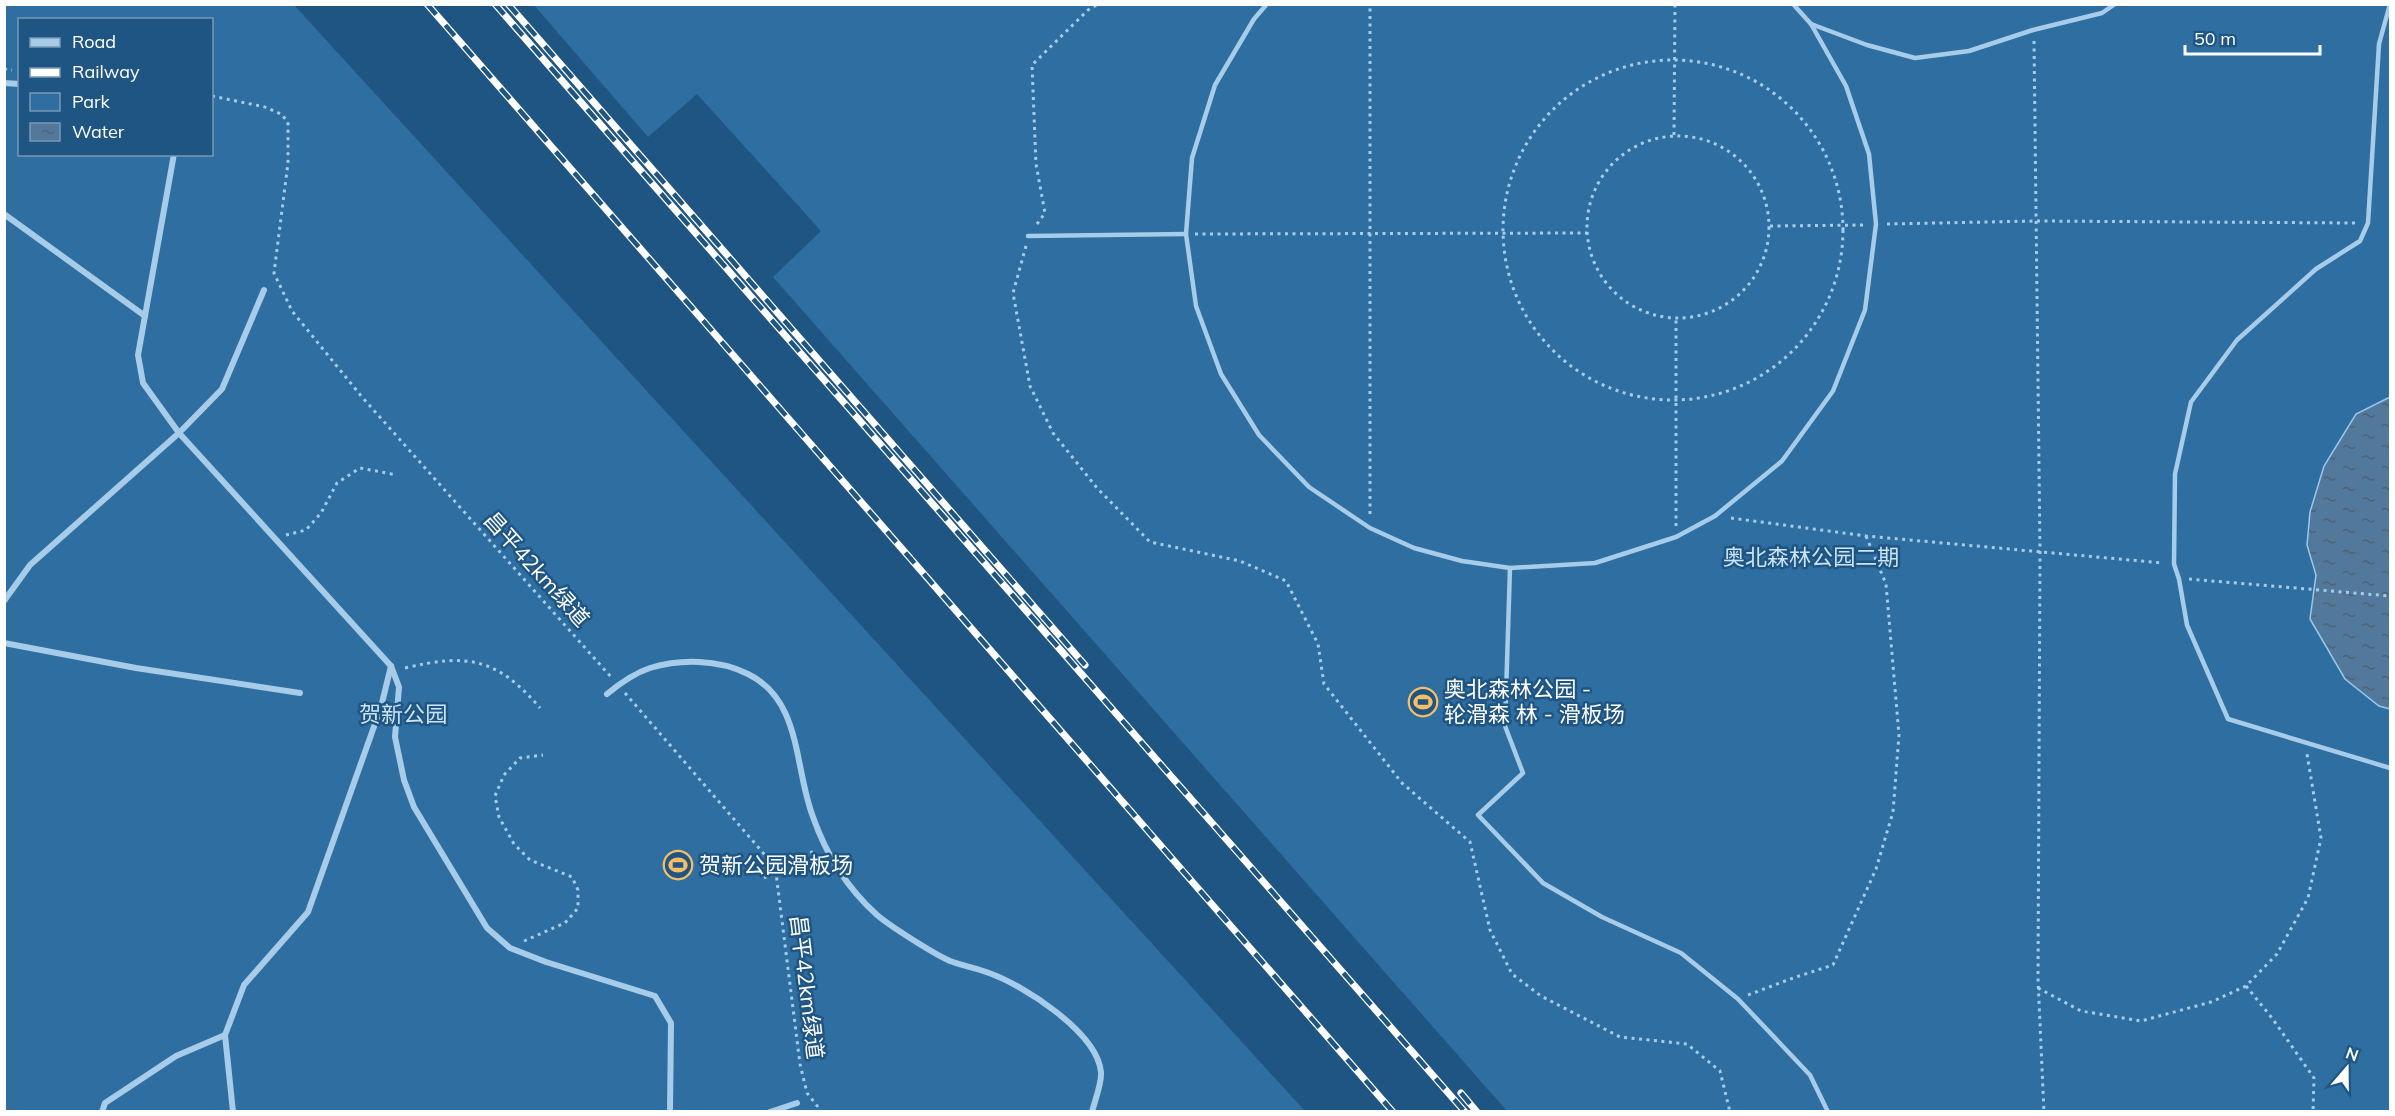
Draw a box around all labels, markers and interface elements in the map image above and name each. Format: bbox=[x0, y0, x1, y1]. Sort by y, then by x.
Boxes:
legend bbox=[18, 18, 213, 156]
scale bar bbox=[2185, 18, 2320, 56]
text: 50 m bbox=[2194, 27, 2236, 50]
text: Road bbox=[72, 30, 116, 53]
text: Railway bbox=[72, 60, 140, 83]
text: Park bbox=[72, 90, 111, 113]
text: Water bbox=[72, 120, 125, 143]
street label: 昌平42km绿道 bbox=[478, 506, 596, 632]
park label: 奥北森林公园二期 bbox=[1723, 543, 1899, 571]
place label: 奥北森林公园 - 轮滑森 林 - 滑板场 bbox=[1444, 675, 1625, 728]
sports icon: 奥北森林公园 - 轮滑森 林 - 滑板场 bbox=[1407, 686, 1439, 718]
park label: 贺新公园 bbox=[359, 700, 447, 728]
sports icon: 贺新公园滑板场 bbox=[662, 849, 694, 881]
place label: 贺新公园滑板场 bbox=[699, 851, 853, 879]
street label: 昌平42km绿道 bbox=[784, 913, 830, 1061]
north arrow bbox=[2317, 1038, 2377, 1098]
text: N bbox=[2343, 1042, 2361, 1065]

